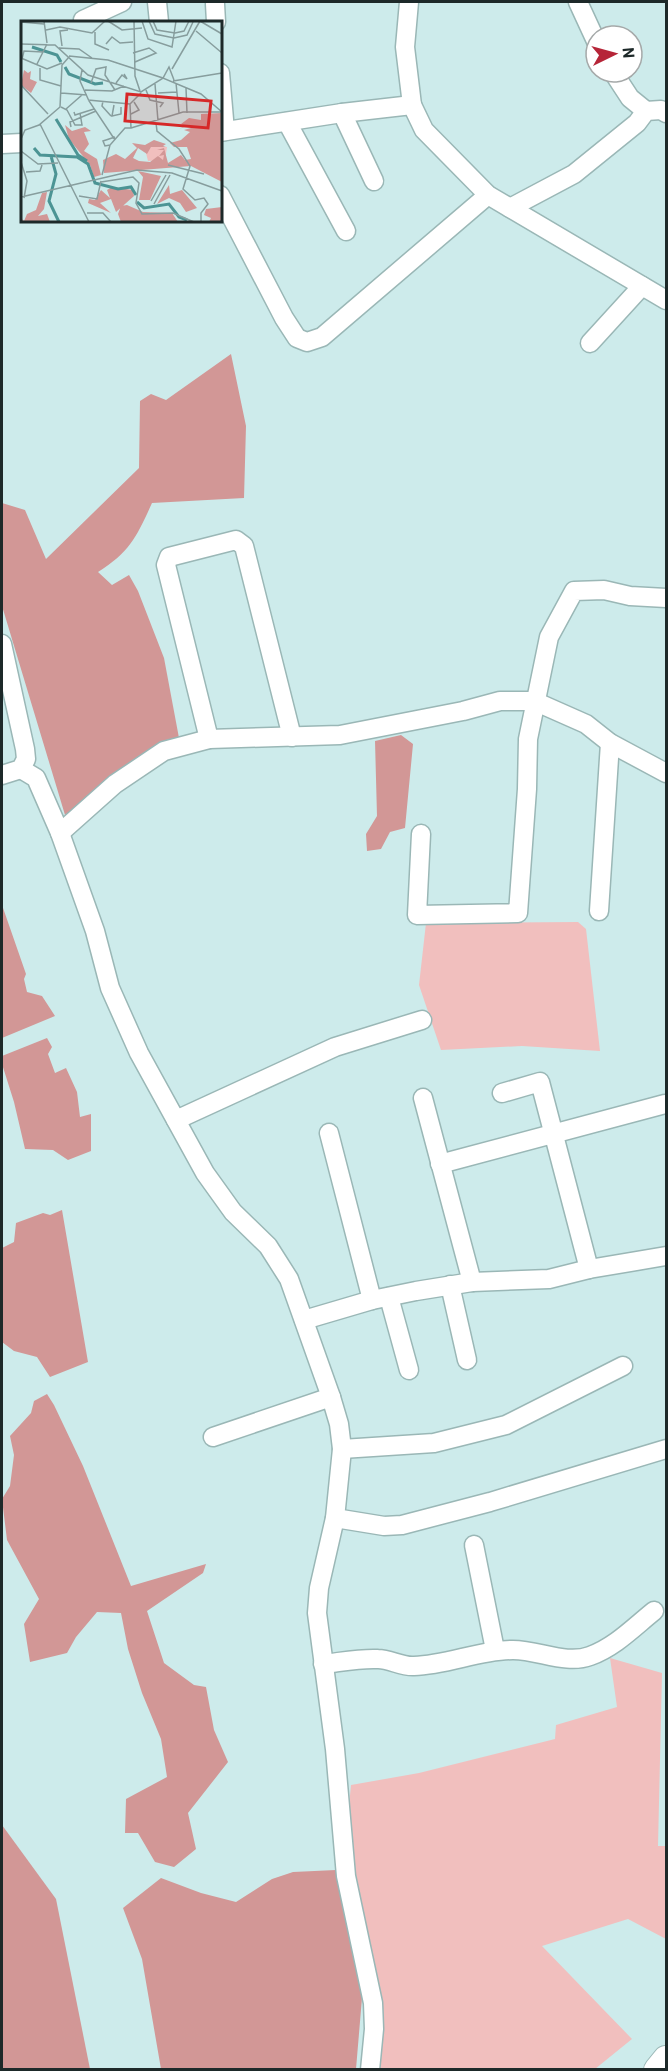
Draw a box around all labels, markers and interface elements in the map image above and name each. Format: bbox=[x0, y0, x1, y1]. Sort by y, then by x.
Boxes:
inset map bbox=[21, 21, 222, 222]
north arrow bbox=[584, 24, 644, 84]
text: N bbox=[620, 47, 639, 59]

